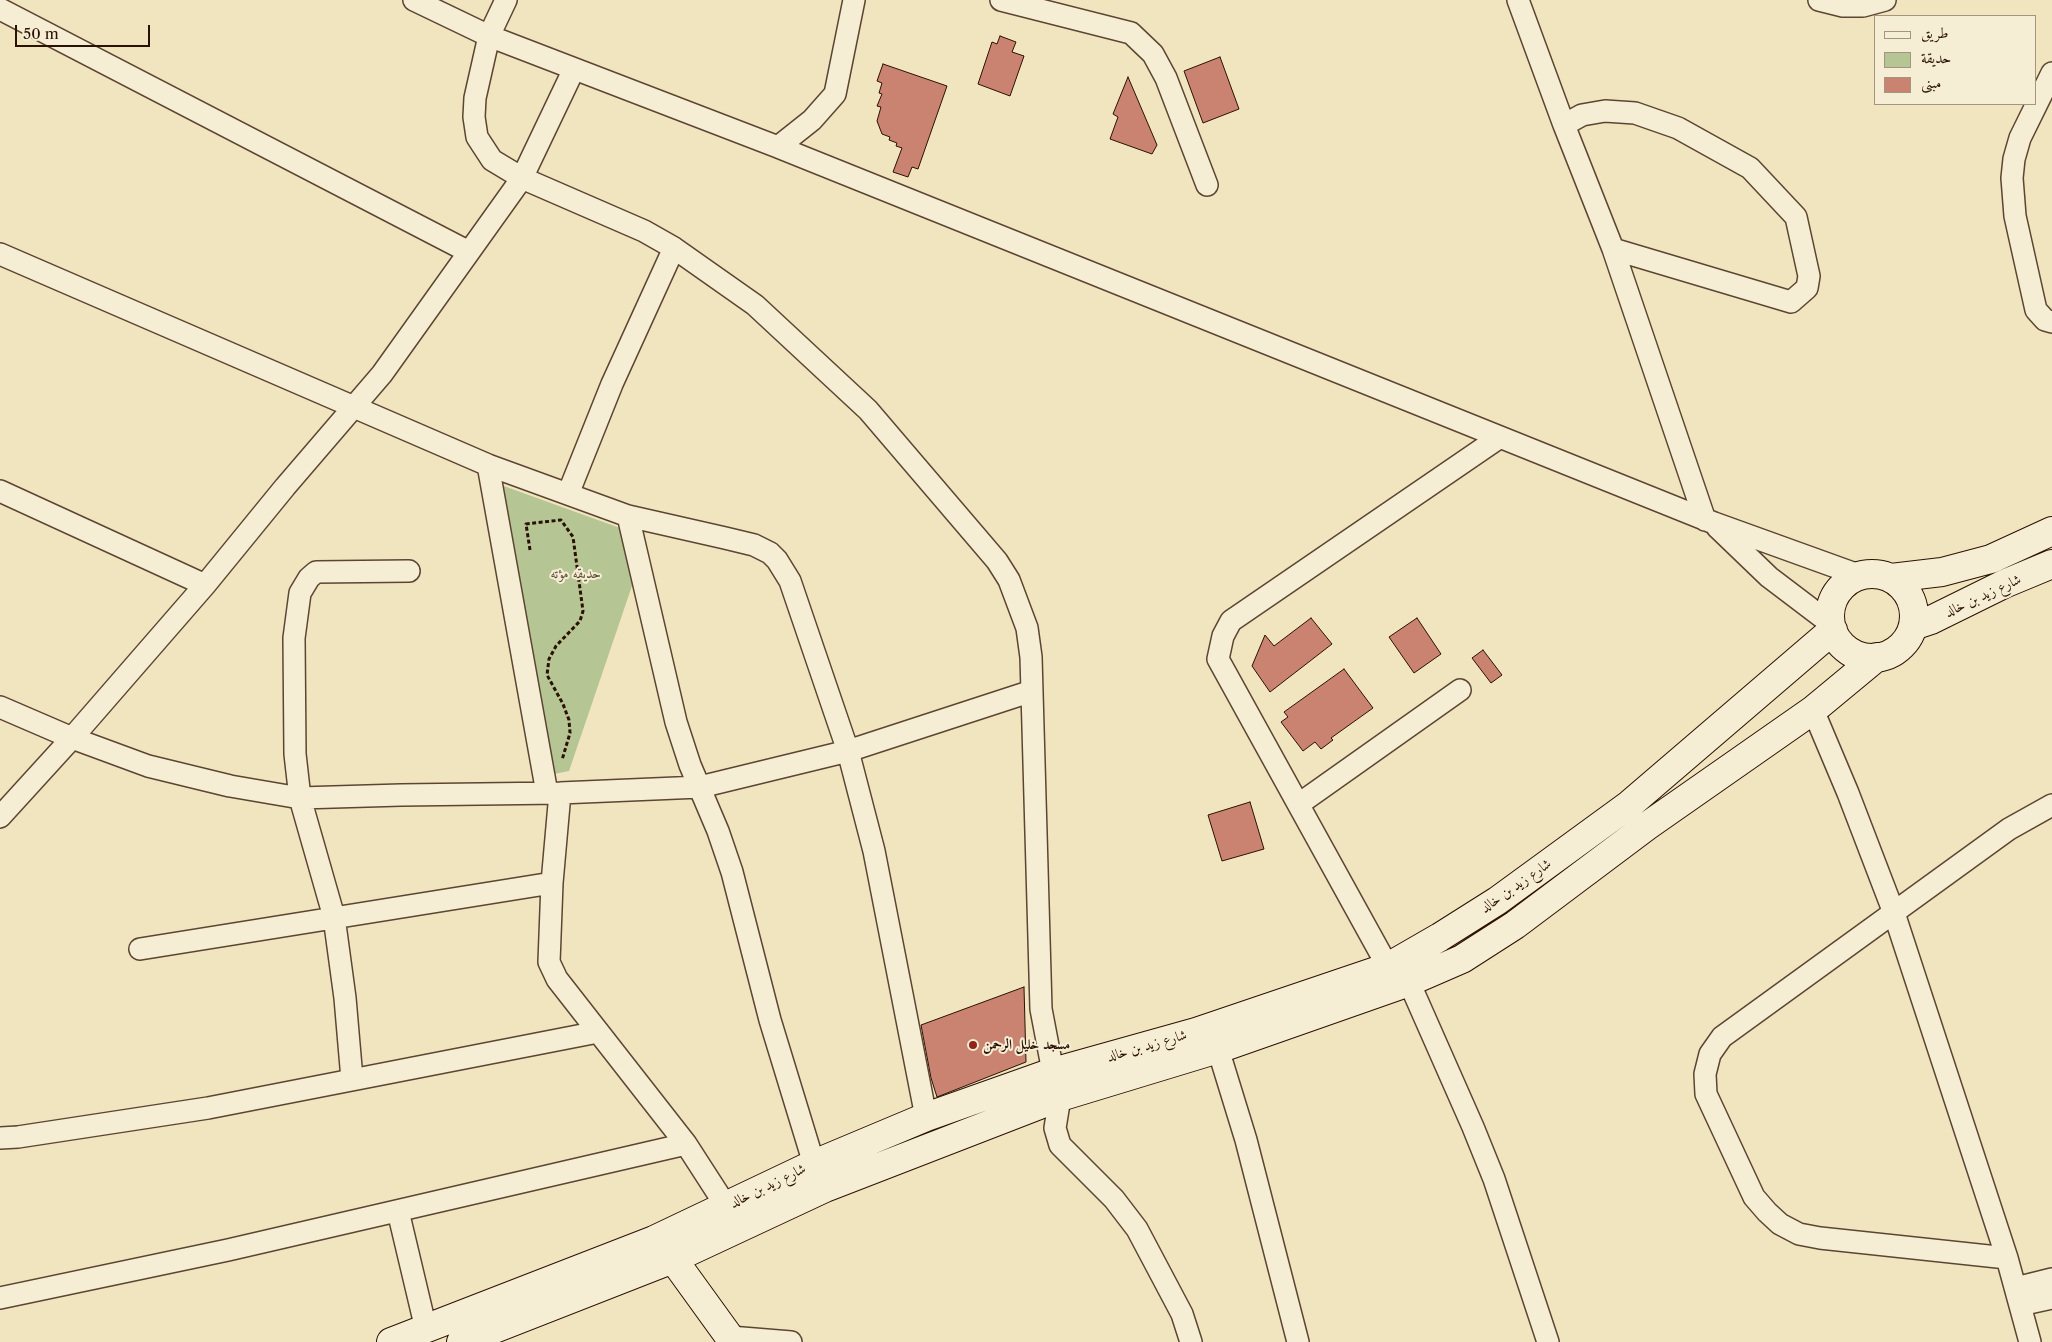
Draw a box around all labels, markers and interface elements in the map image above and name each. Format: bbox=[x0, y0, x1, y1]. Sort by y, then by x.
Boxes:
scale bar bbox=[18, 15, 152, 47]
legend bbox=[1874, 15, 2037, 105]
text: طريق bbox=[1921, 23, 1948, 42]
text: 50 m bbox=[23, 24, 59, 43]
text: حديقة bbox=[1921, 48, 1951, 67]
text: مبنى bbox=[1921, 73, 1941, 92]
park label: حديقه مؤته bbox=[551, 566, 601, 582]
street label: شارع زيد بن خالد bbox=[1942, 571, 2024, 621]
street label: شارع زيد بن خالد bbox=[1477, 856, 1555, 916]
street label: شارع زيد بن خالد bbox=[1105, 1027, 1189, 1065]
place label: مسجد خليل الرحمن bbox=[983, 1037, 1070, 1053]
marker: مسجد خليل الرحمن bbox=[967, 1039, 979, 1051]
street label: شارع زيد بن خالد bbox=[727, 1160, 809, 1212]

